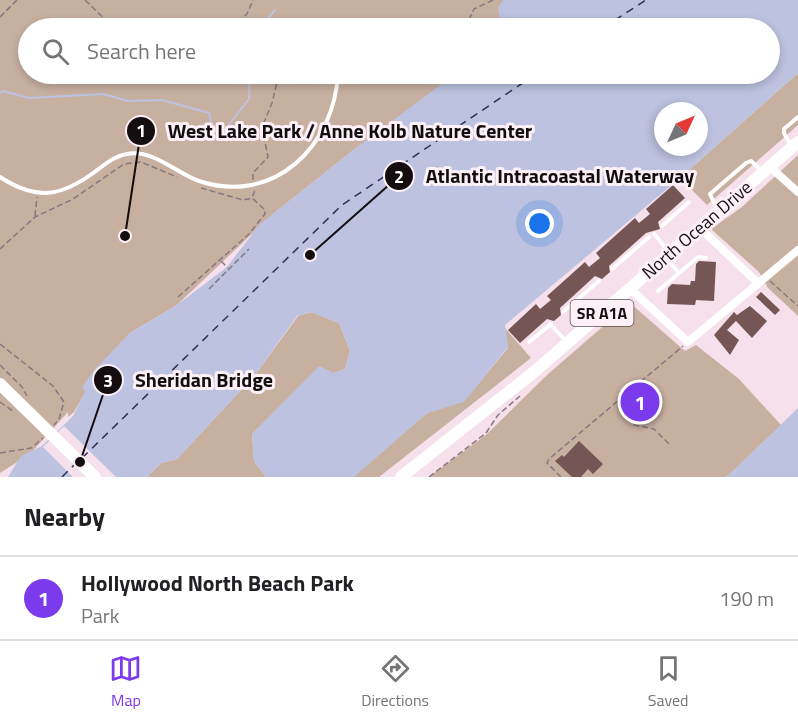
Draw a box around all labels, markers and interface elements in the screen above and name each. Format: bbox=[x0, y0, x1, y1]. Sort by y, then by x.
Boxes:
search box bbox=[18, 18, 780, 84]
text: Search here bbox=[87, 34, 196, 68]
icon: search bbox=[39, 35, 72, 68]
north arrow bbox=[654, 102, 708, 156]
callout: West Lake Park / Anne Kolb Nature Center bbox=[126, 112, 544, 150]
text: West Lake Park / Anne Kolb Nature Center bbox=[168, 115, 533, 146]
text: 1 bbox=[136, 117, 146, 144]
callout: Atlantic Intracoastal Waterway bbox=[384, 157, 706, 195]
text: Atlantic Intracoastal Waterway bbox=[426, 160, 694, 191]
text: 2 bbox=[394, 163, 404, 190]
street label: North Ocean Drive bbox=[636, 174, 758, 285]
your location bbox=[525, 209, 554, 238]
road number: SR A1A bbox=[570, 300, 634, 326]
callout: Sheridan Bridge bbox=[93, 361, 285, 399]
text: Sheridan Bridge bbox=[135, 364, 273, 395]
text: 3 bbox=[103, 367, 113, 394]
pin: 1 bbox=[620, 380, 660, 424]
text: Nearby bbox=[24, 497, 105, 536]
text: Hollywood North Beach Park bbox=[81, 566, 354, 600]
text: 1 bbox=[38, 583, 49, 614]
text: 190 m bbox=[719, 583, 774, 614]
text: Park bbox=[81, 600, 119, 631]
tab: Map bbox=[109, 652, 142, 712]
tab: Directions bbox=[361, 652, 429, 712]
tab: Saved bbox=[648, 652, 689, 712]

